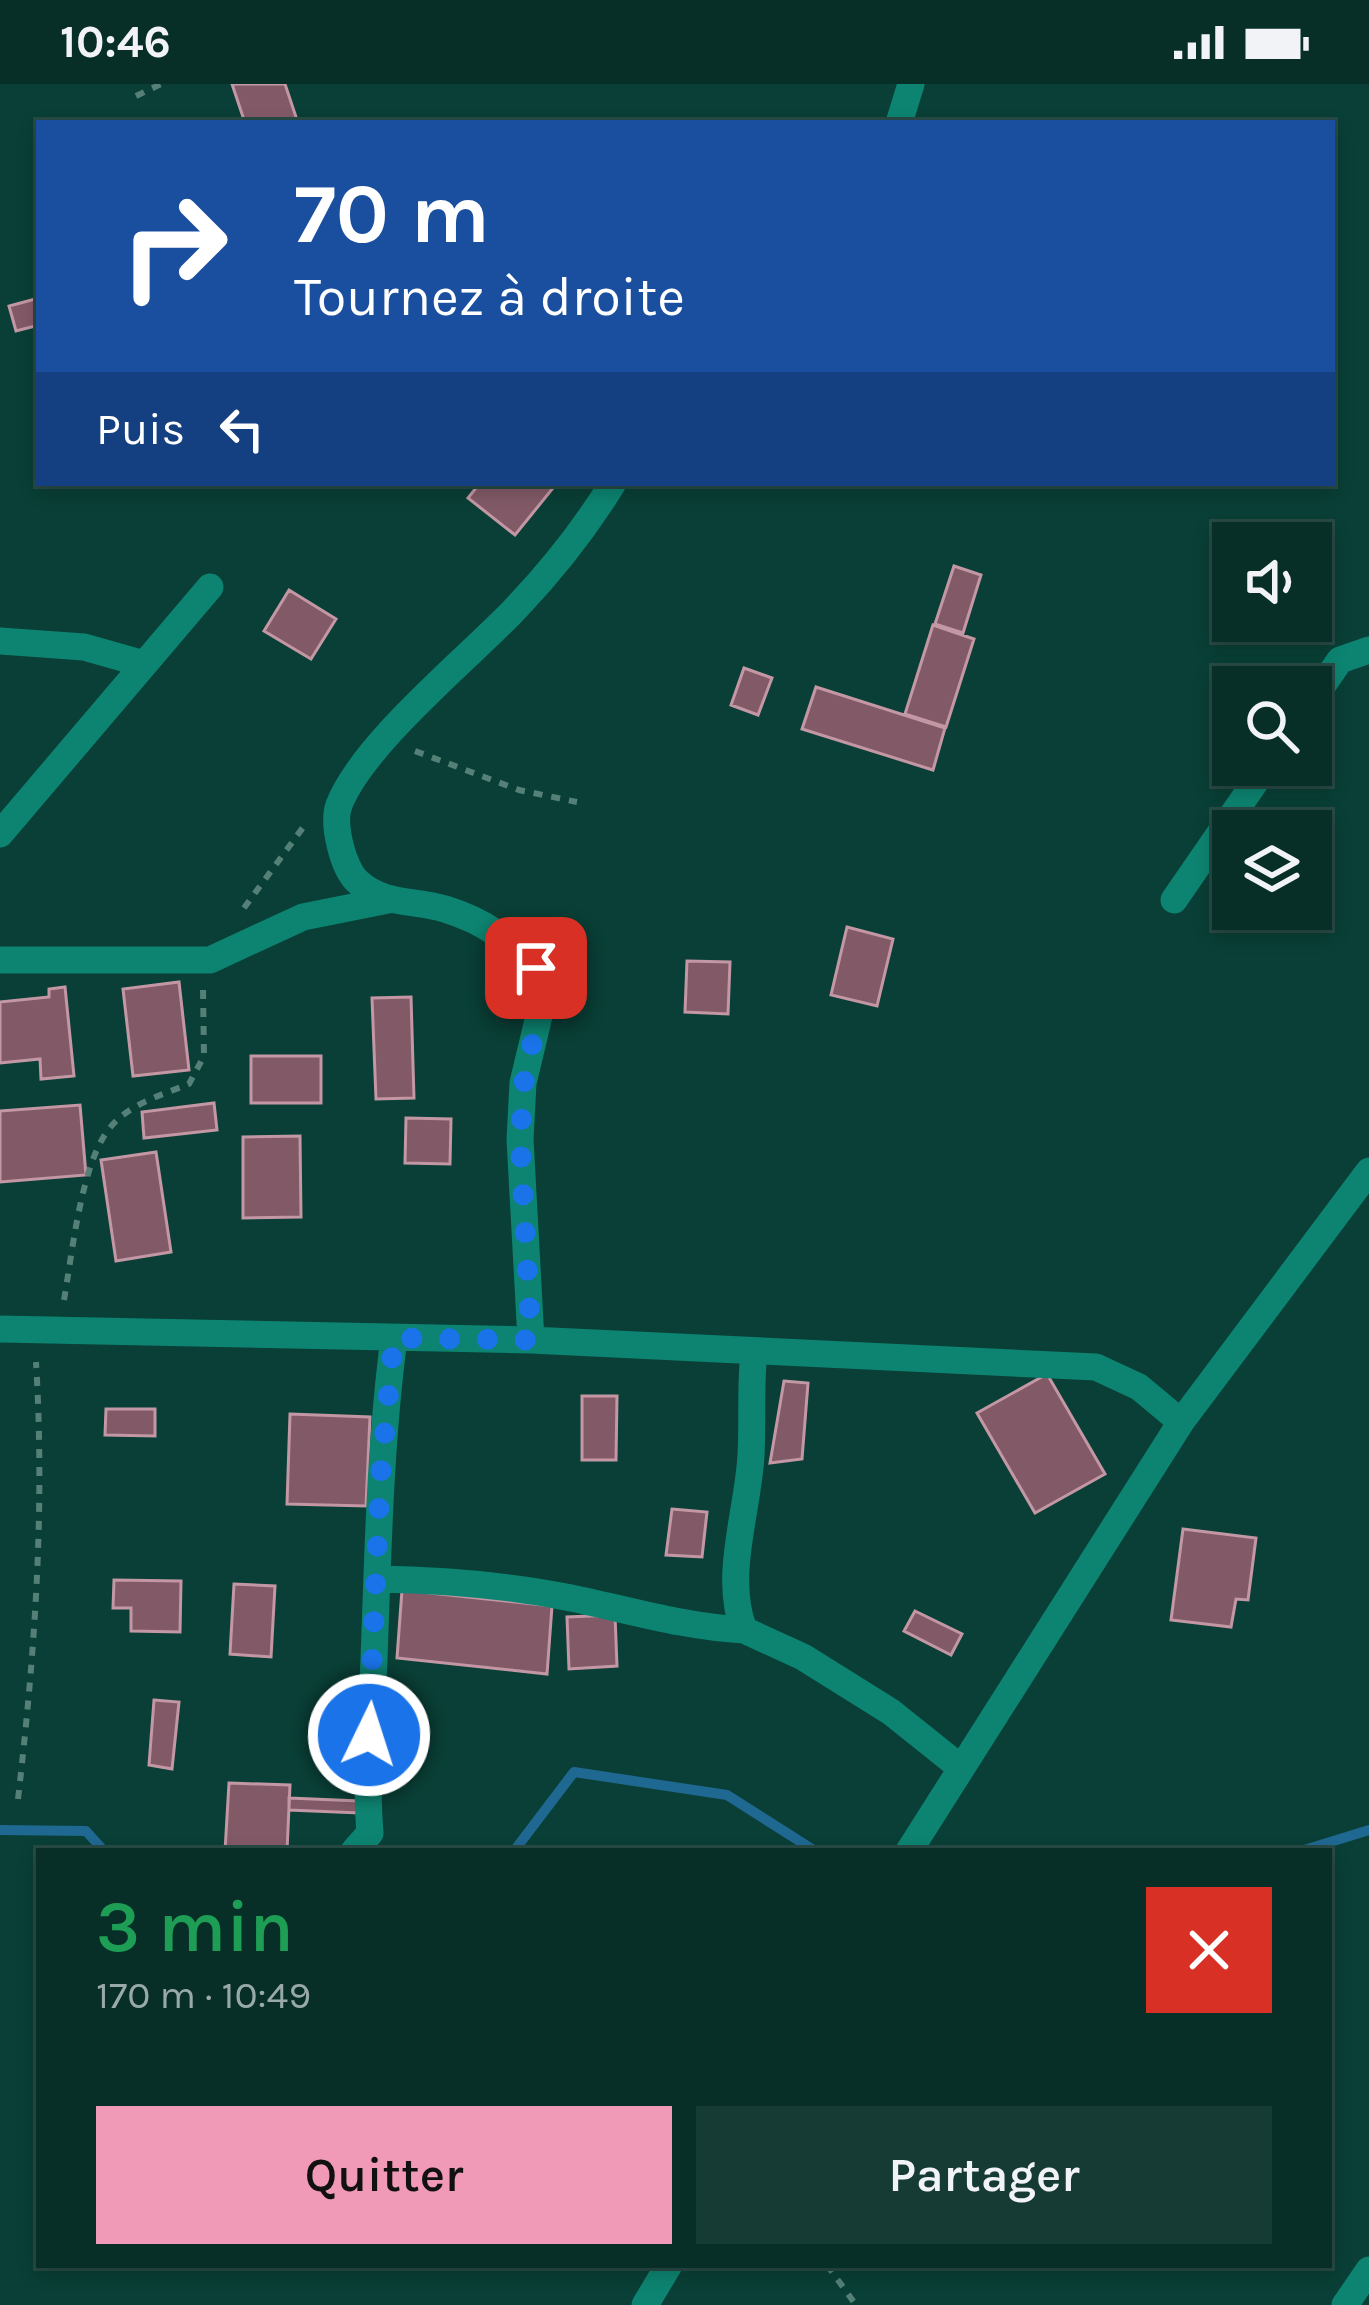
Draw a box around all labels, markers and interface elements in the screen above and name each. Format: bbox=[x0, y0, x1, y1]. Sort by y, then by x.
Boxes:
text: 10:46 bbox=[60, 16, 171, 68]
text: 70 m bbox=[294, 165, 490, 263]
icon: right bbox=[96, 168, 252, 324]
text: Tournez à droite bbox=[294, 265, 685, 329]
icon: left bbox=[209, 396, 275, 462]
text: Puis bbox=[96, 403, 185, 455]
map controls bbox=[1212, 522, 1332, 930]
button: sound bbox=[1212, 522, 1332, 642]
button: search bbox=[1212, 666, 1332, 786]
button: layers bbox=[1212, 810, 1332, 930]
pin bbox=[485, 917, 587, 1019]
icon: arrive bbox=[503, 935, 569, 1001]
position arrow bbox=[306, 1672, 432, 1798]
text: 3 min bbox=[96, 1885, 294, 1969]
button: close bbox=[1146, 1887, 1272, 2013]
text: 170 m · 10:49 bbox=[96, 1972, 311, 2018]
button: Quitter bbox=[96, 2106, 672, 2244]
button: Partager bbox=[696, 2106, 1272, 2244]

